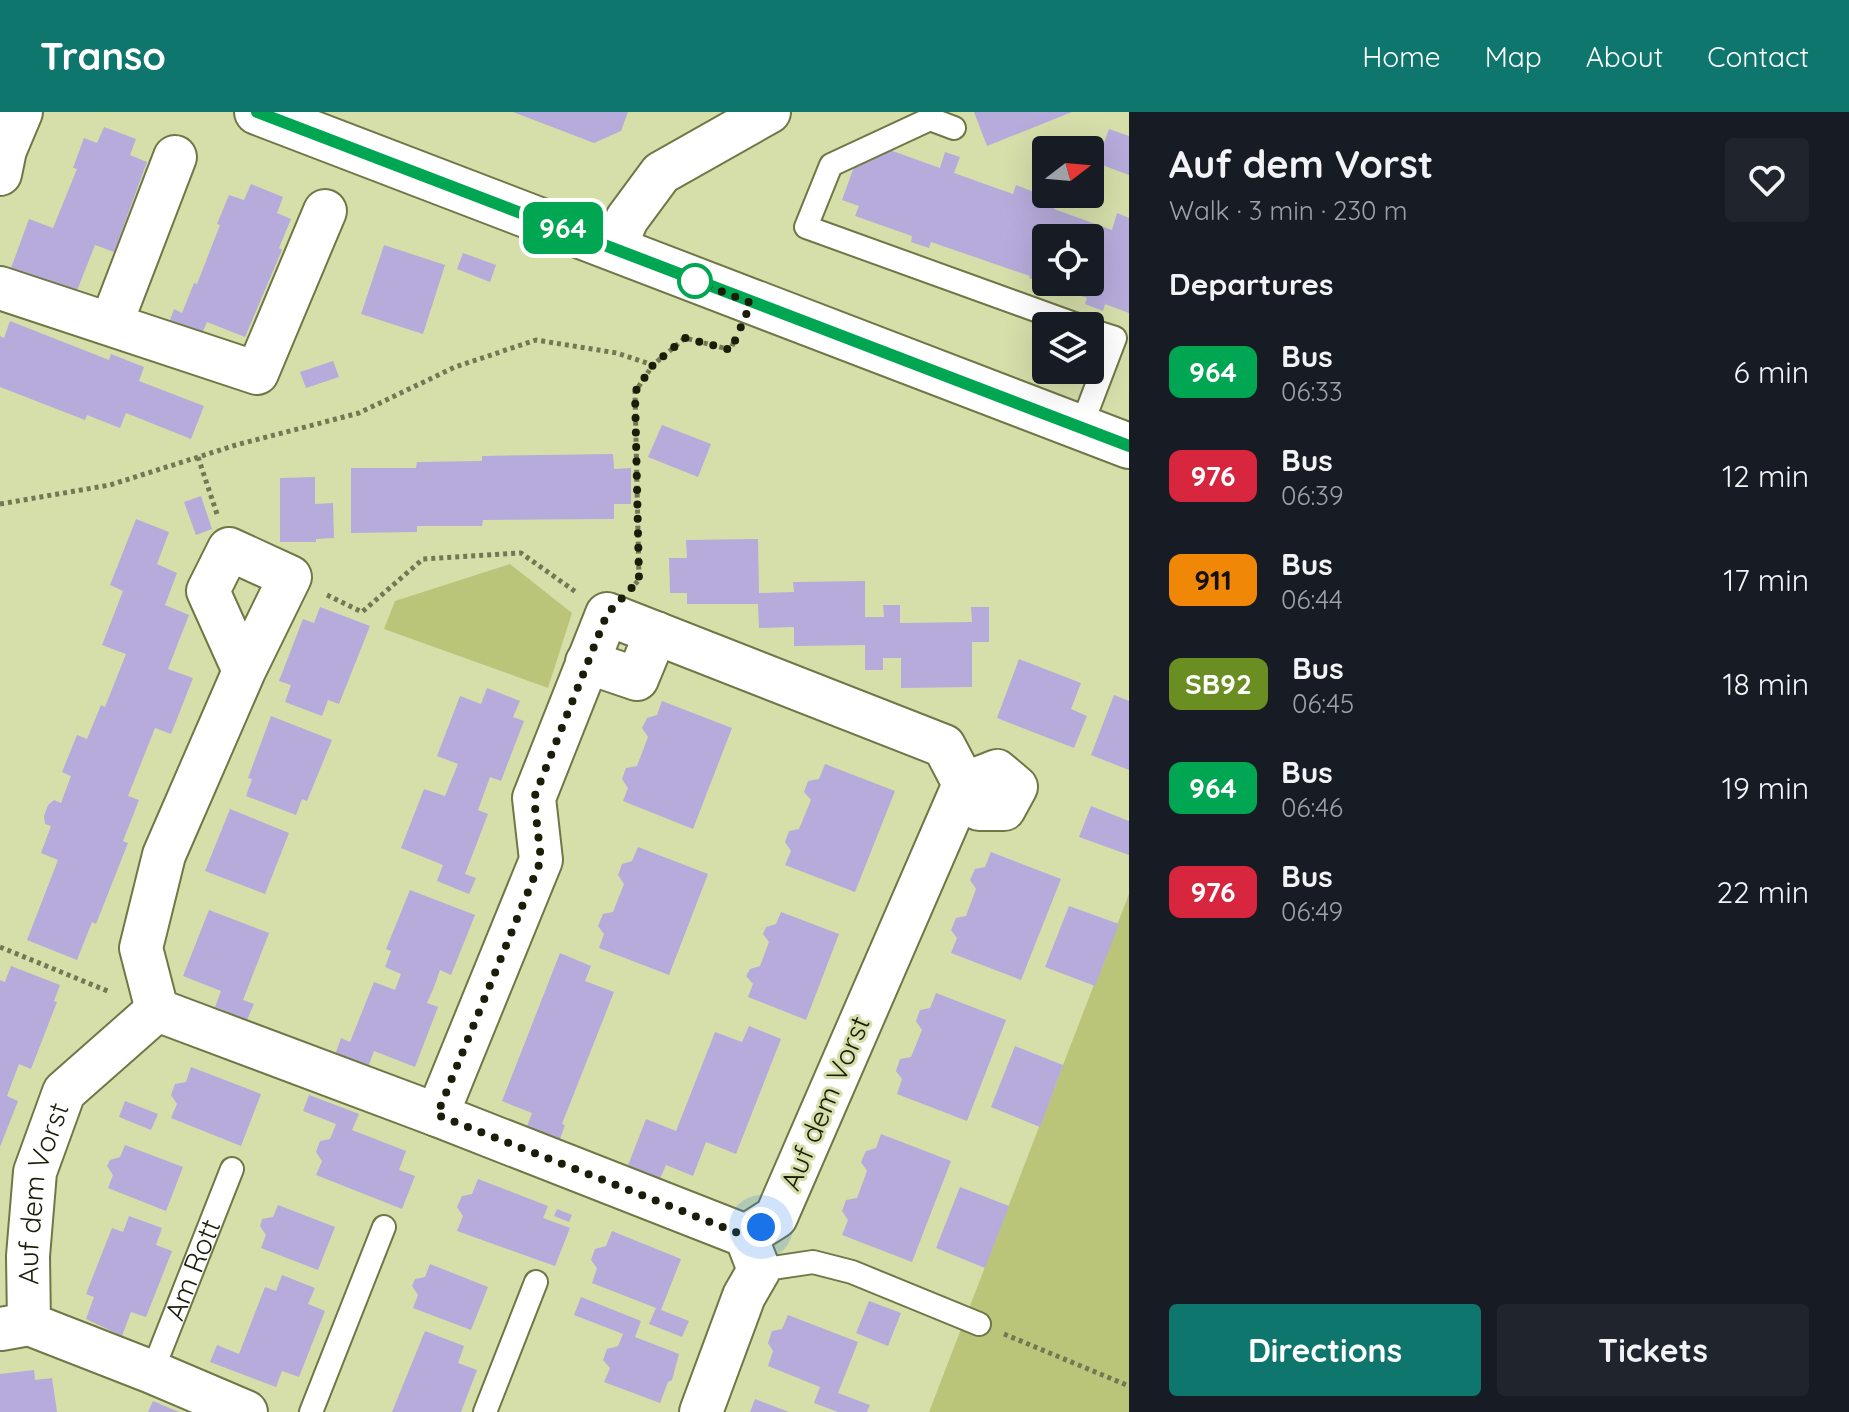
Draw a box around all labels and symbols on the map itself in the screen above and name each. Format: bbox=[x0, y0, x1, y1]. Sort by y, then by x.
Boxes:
north arrow bbox=[1032, 136, 1104, 208]
line badge: 964 bbox=[517, 202, 609, 254]
unlabelled marker bbox=[678, 264, 712, 298]
street label: Auf dem Vorst bbox=[772, 1010, 877, 1195]
street label: Auf dem Vorst bbox=[10, 1098, 76, 1285]
your location bbox=[741, 1207, 781, 1247]
street label: Am Rott bbox=[156, 1214, 228, 1325]

